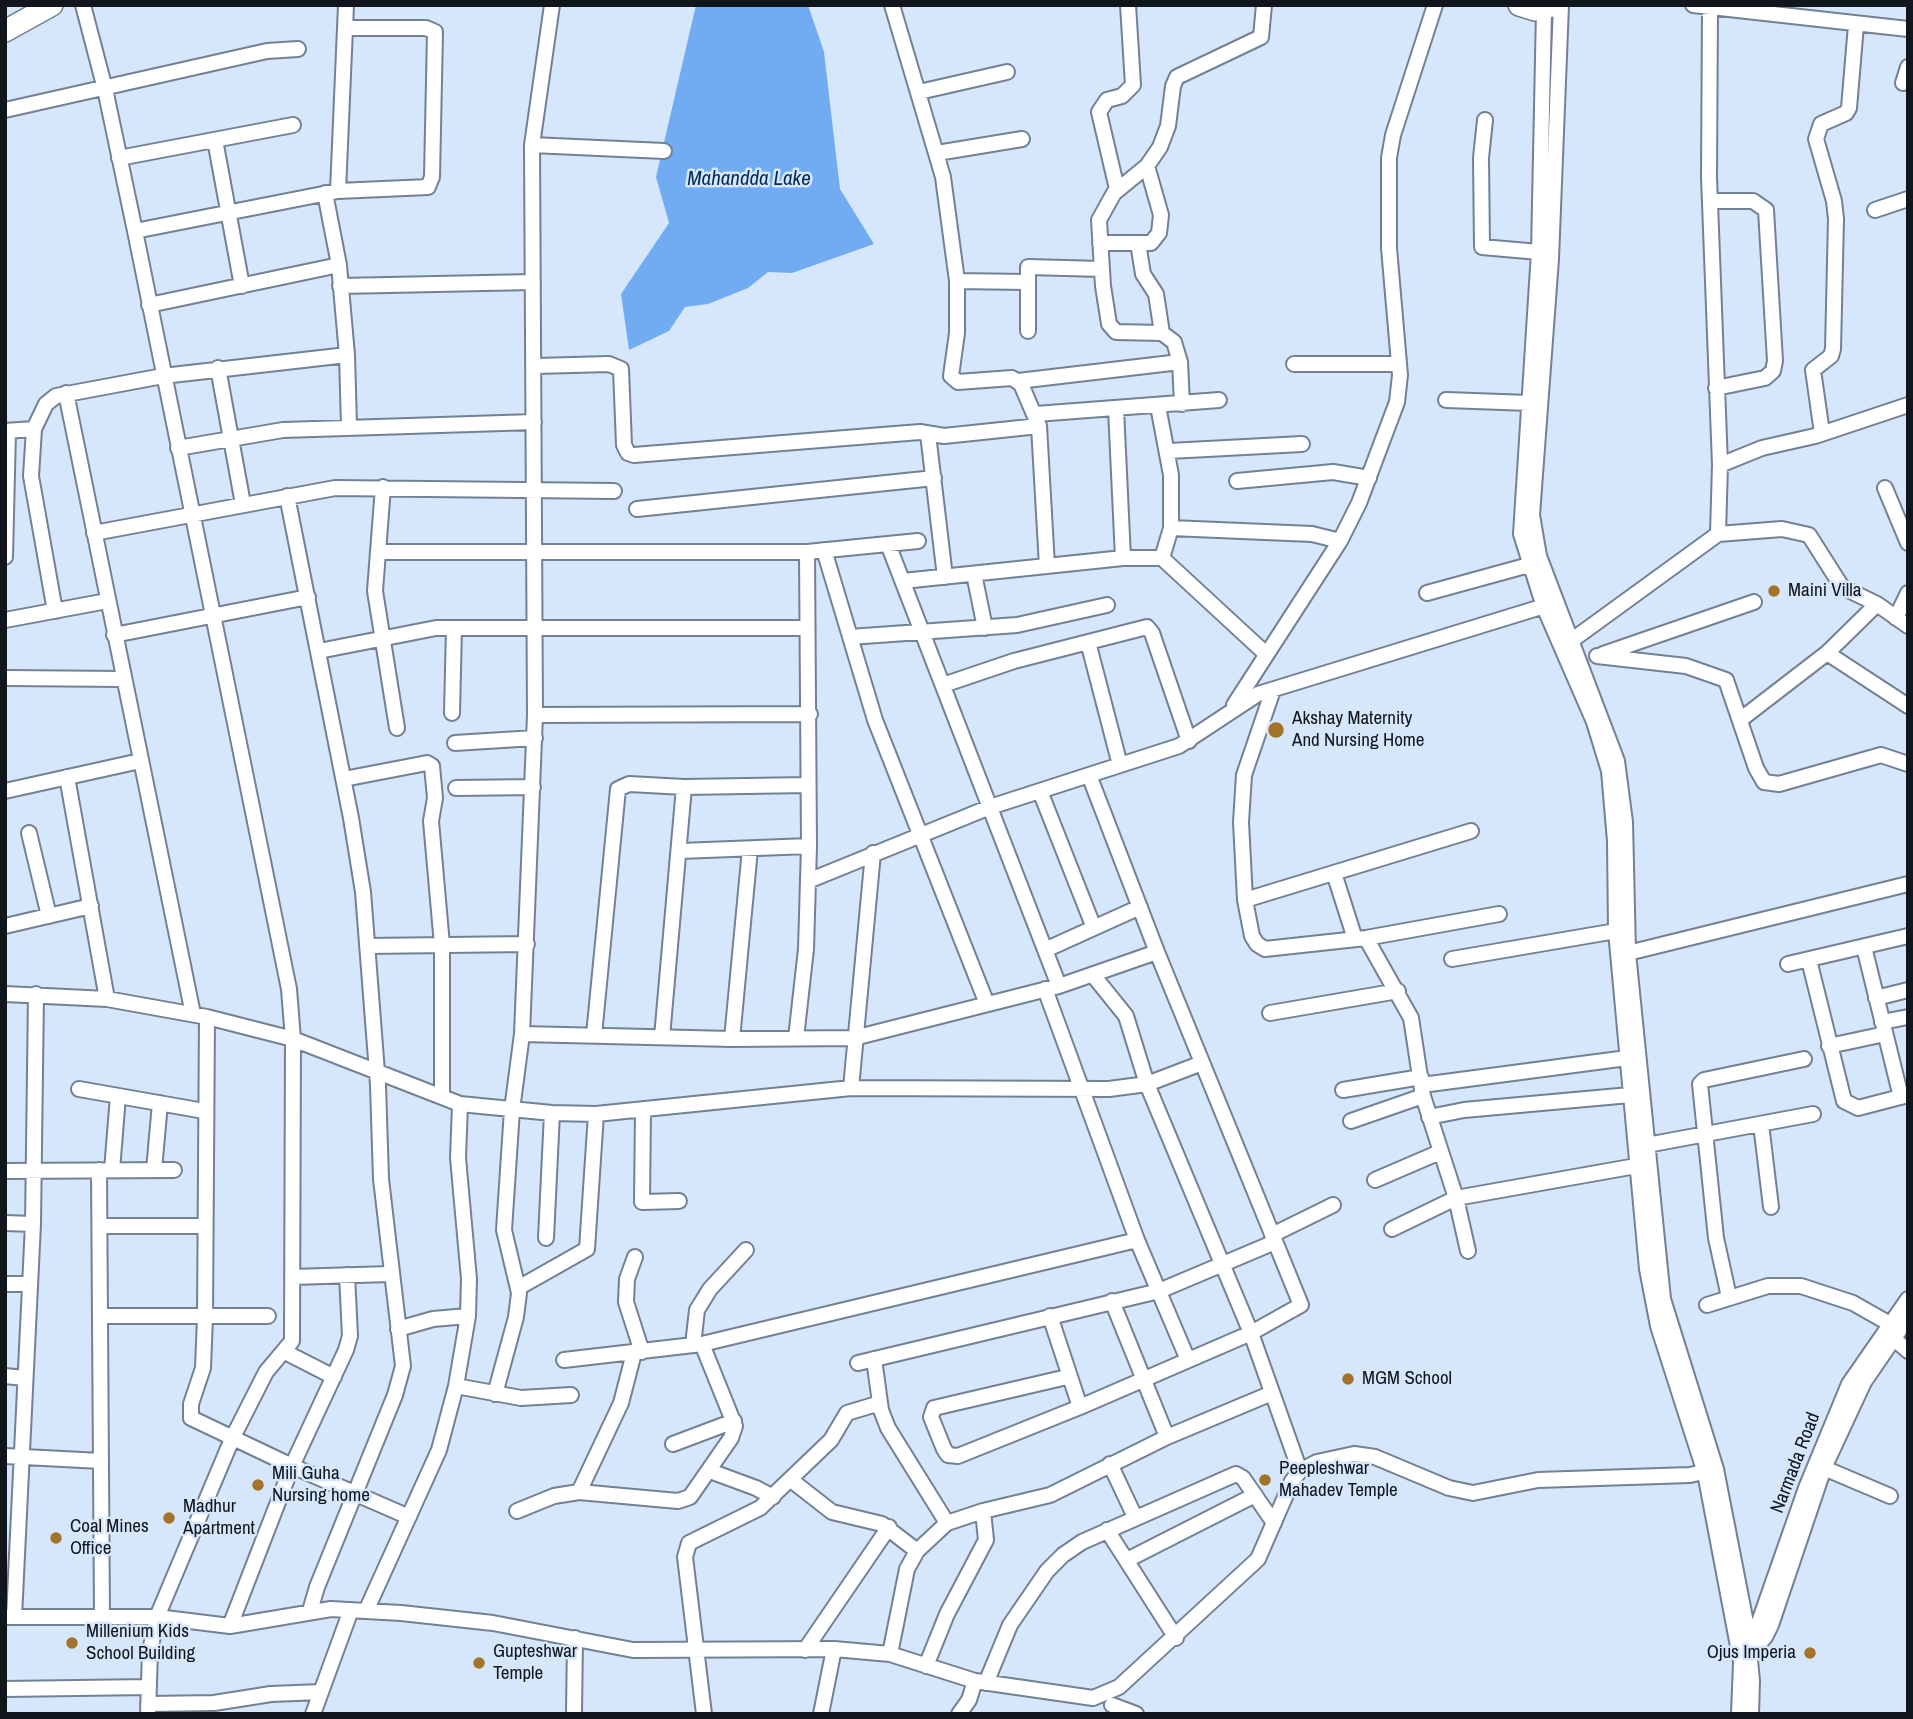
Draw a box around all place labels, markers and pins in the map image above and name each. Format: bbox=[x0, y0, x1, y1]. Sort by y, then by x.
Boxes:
place label: Maini Villa bbox=[1788, 580, 1861, 602]
marker: Maini Villa bbox=[1766, 583, 1782, 599]
place label: Akshay Maternity And Nursing Home bbox=[1292, 708, 1424, 752]
marker: Akshay Maternity And Nursing Home bbox=[1266, 720, 1286, 740]
place label: MGM School bbox=[1362, 1368, 1452, 1390]
marker: MGM School bbox=[1340, 1371, 1356, 1387]
place label: Peepleshwar Mahadev Temple bbox=[1279, 1458, 1398, 1502]
place label: Mili Guha Nursing home bbox=[272, 1463, 370, 1507]
marker: Peepleshwar Mahadev Temple bbox=[1257, 1472, 1273, 1488]
marker: Mili Guha Nursing home bbox=[250, 1477, 266, 1493]
place label: Madhur Apartment bbox=[183, 1496, 255, 1540]
marker: Madhur Apartment bbox=[161, 1510, 177, 1526]
place label: Coal Mines Office bbox=[70, 1516, 149, 1560]
marker: Coal Mines Office bbox=[48, 1530, 64, 1546]
place label: Millenium Kids School Building bbox=[86, 1621, 195, 1665]
marker: Millenium Kids School Building bbox=[64, 1635, 80, 1651]
place label: Gupteshwar Temple bbox=[493, 1641, 577, 1685]
place label: Ojus Imperia bbox=[1707, 1642, 1796, 1664]
marker: Ojus Imperia bbox=[1802, 1645, 1818, 1661]
marker: Gupteshwar Temple bbox=[471, 1655, 487, 1671]

